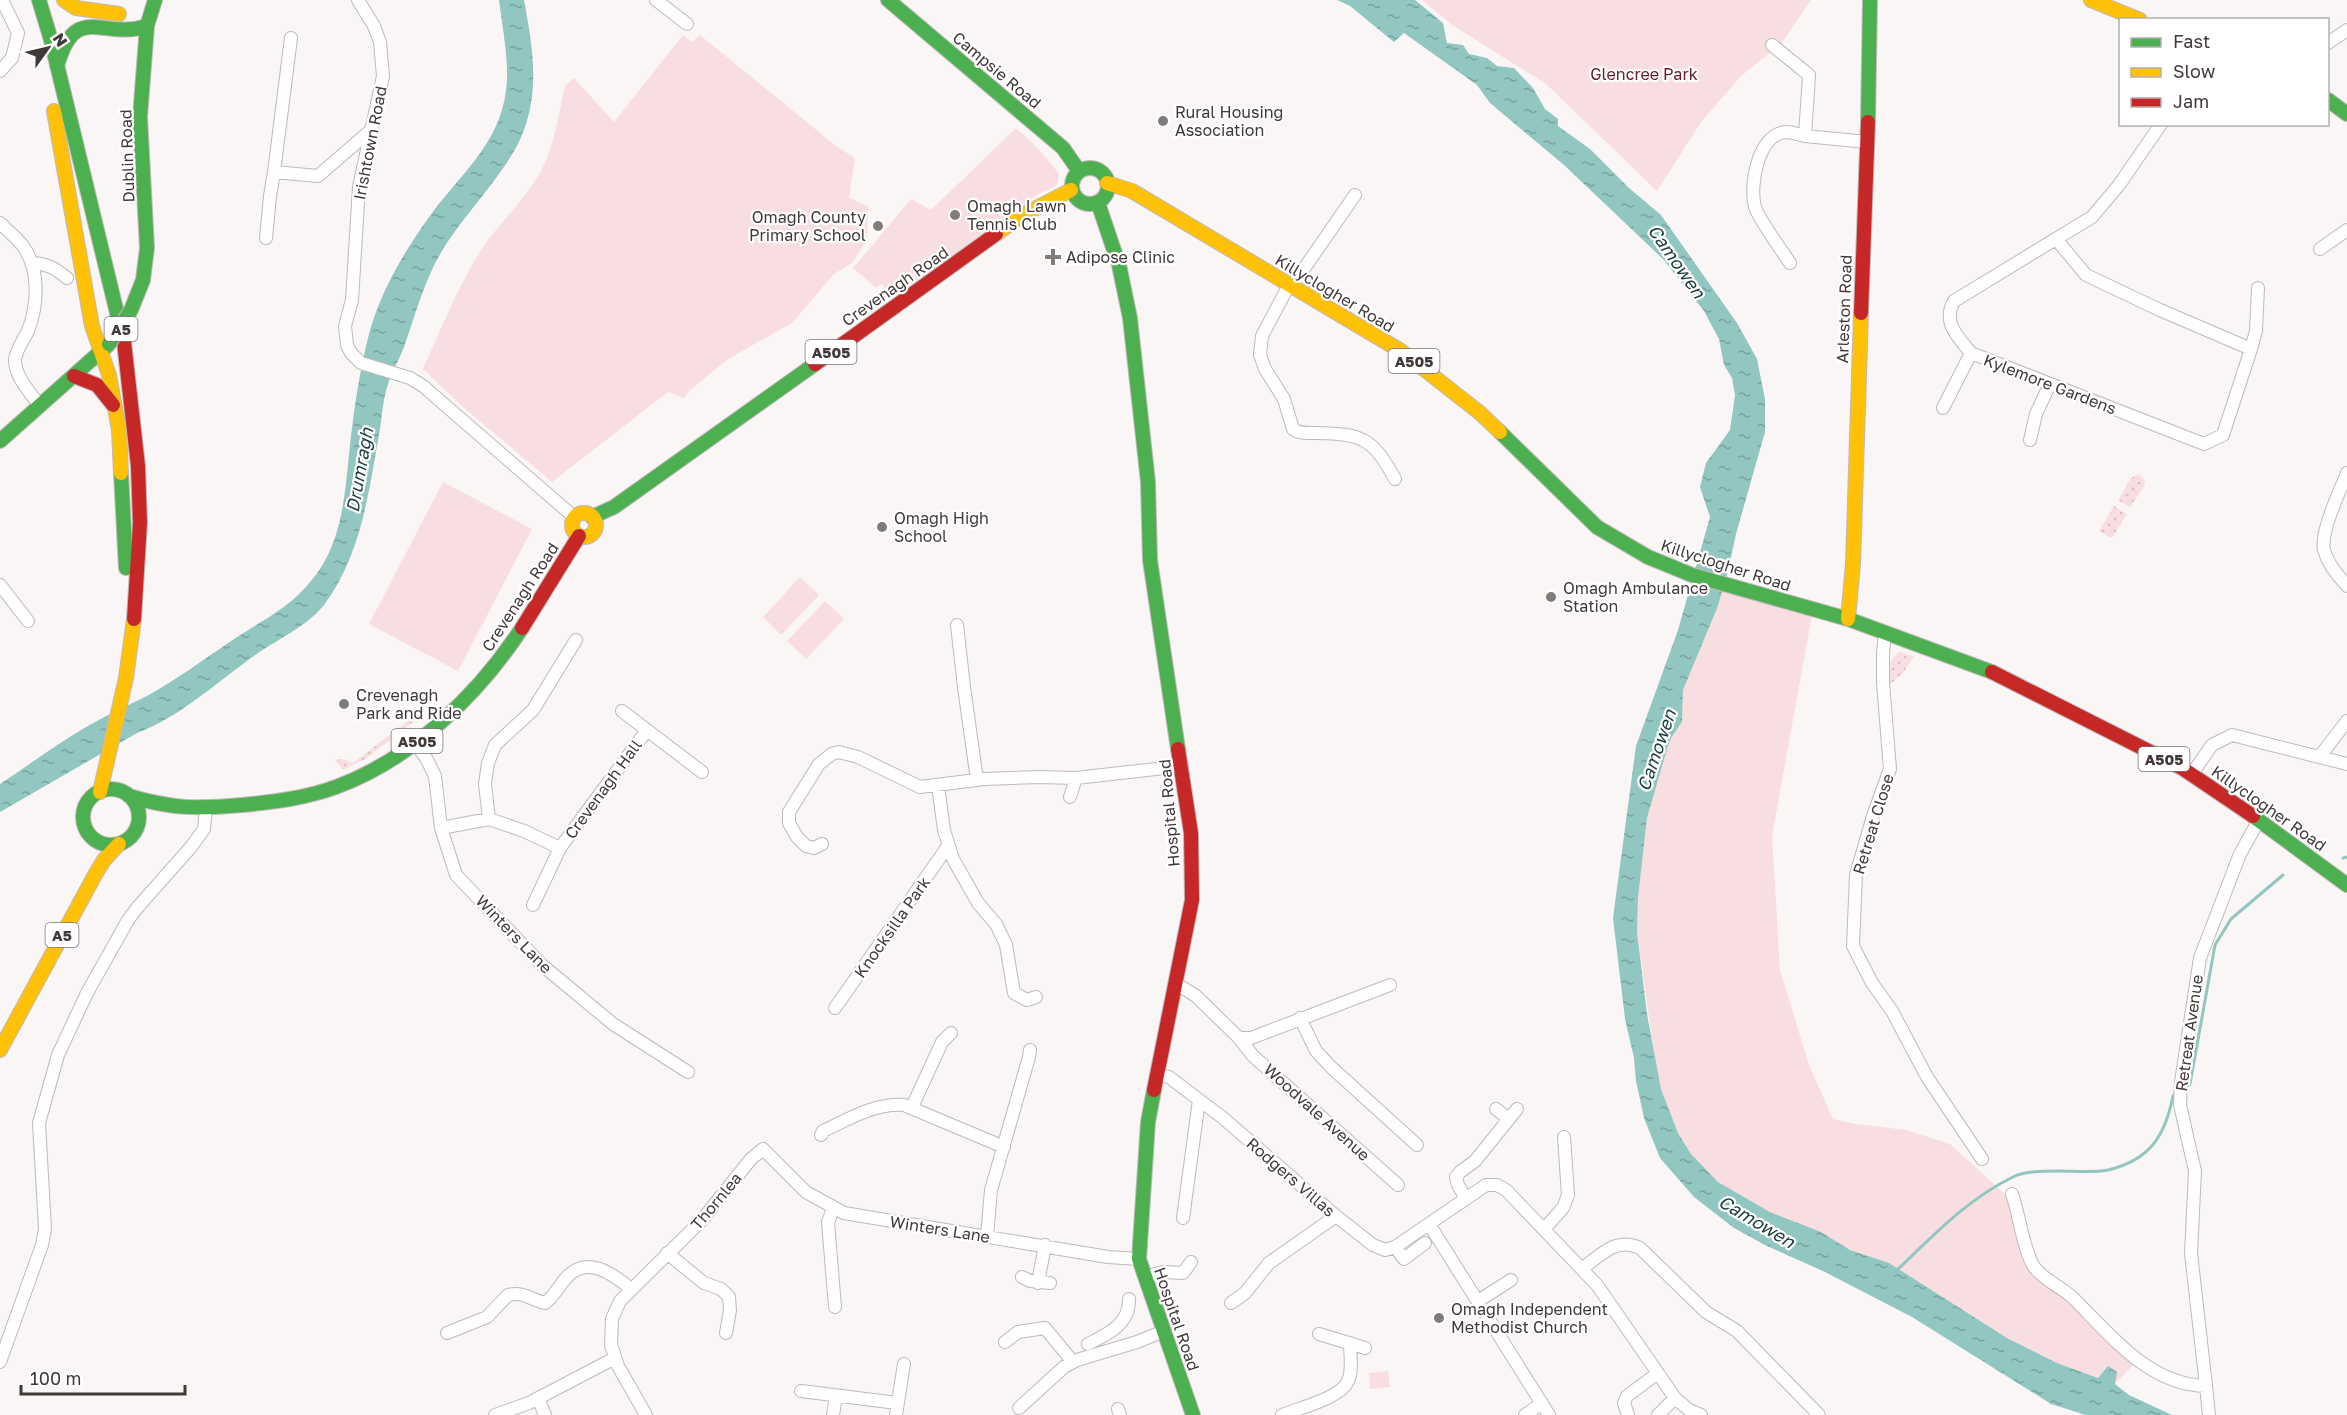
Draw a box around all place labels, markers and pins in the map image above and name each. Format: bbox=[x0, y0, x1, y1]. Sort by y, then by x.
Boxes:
place label: Rural Housing Association bbox=[1175, 102, 1283, 140]
marker: Rural Housing Association bbox=[1156, 114, 1170, 128]
place label: Omagh Lawn Tennis Club bbox=[967, 196, 1067, 234]
place label: Omagh County Primary School bbox=[749, 207, 866, 245]
marker: Omagh Lawn Tennis Club bbox=[948, 208, 962, 222]
marker: Omagh County Primary School bbox=[871, 219, 885, 233]
place label: Adipose Clinic bbox=[1066, 247, 1175, 267]
marker: Adipose Clinic bbox=[1044, 248, 1062, 266]
place label: Omagh High School bbox=[894, 508, 989, 546]
marker: Omagh High School bbox=[875, 520, 889, 534]
place label: Omagh Ambulance Station bbox=[1563, 578, 1708, 616]
marker: Omagh Ambulance Station bbox=[1544, 590, 1558, 604]
place label: Crevenagh Park and Ride bbox=[356, 685, 462, 723]
marker: Crevenagh Park and Ride bbox=[337, 697, 351, 711]
place label: Omagh Independent Methodist Church bbox=[1451, 1299, 1608, 1337]
marker: Omagh Independent Methodist Church bbox=[1432, 1311, 1446, 1325]

